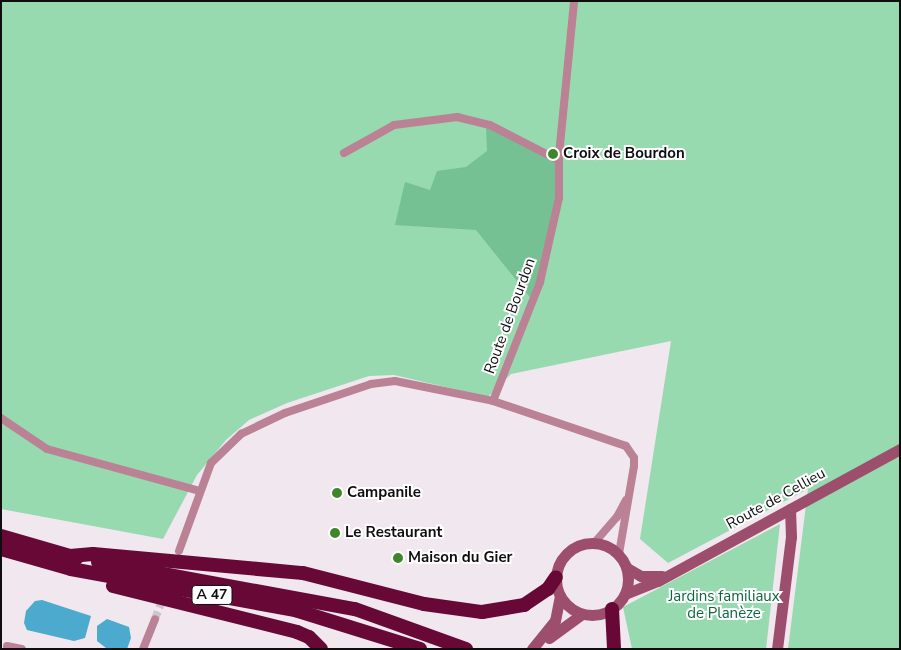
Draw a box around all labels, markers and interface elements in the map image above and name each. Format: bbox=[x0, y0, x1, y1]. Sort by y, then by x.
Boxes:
place label: Croix de Bourdon bbox=[563, 145, 685, 163]
marker: Croix de Bourdon bbox=[547, 148, 559, 160]
street label: Route de Bourdon bbox=[481, 256, 539, 376]
street label: Route de Cellieu bbox=[723, 464, 829, 534]
place label: Campanile bbox=[347, 484, 421, 502]
marker: Campanile bbox=[331, 487, 343, 499]
place label: Le Restaurant bbox=[345, 524, 442, 542]
marker: Le Restaurant bbox=[329, 527, 341, 539]
place label: Maison du Gier bbox=[408, 549, 512, 567]
marker: Maison du Gier bbox=[392, 552, 404, 564]
road number: A 47 bbox=[191, 584, 233, 606]
park label: Jardins familiaux de Planèze bbox=[668, 587, 780, 622]

